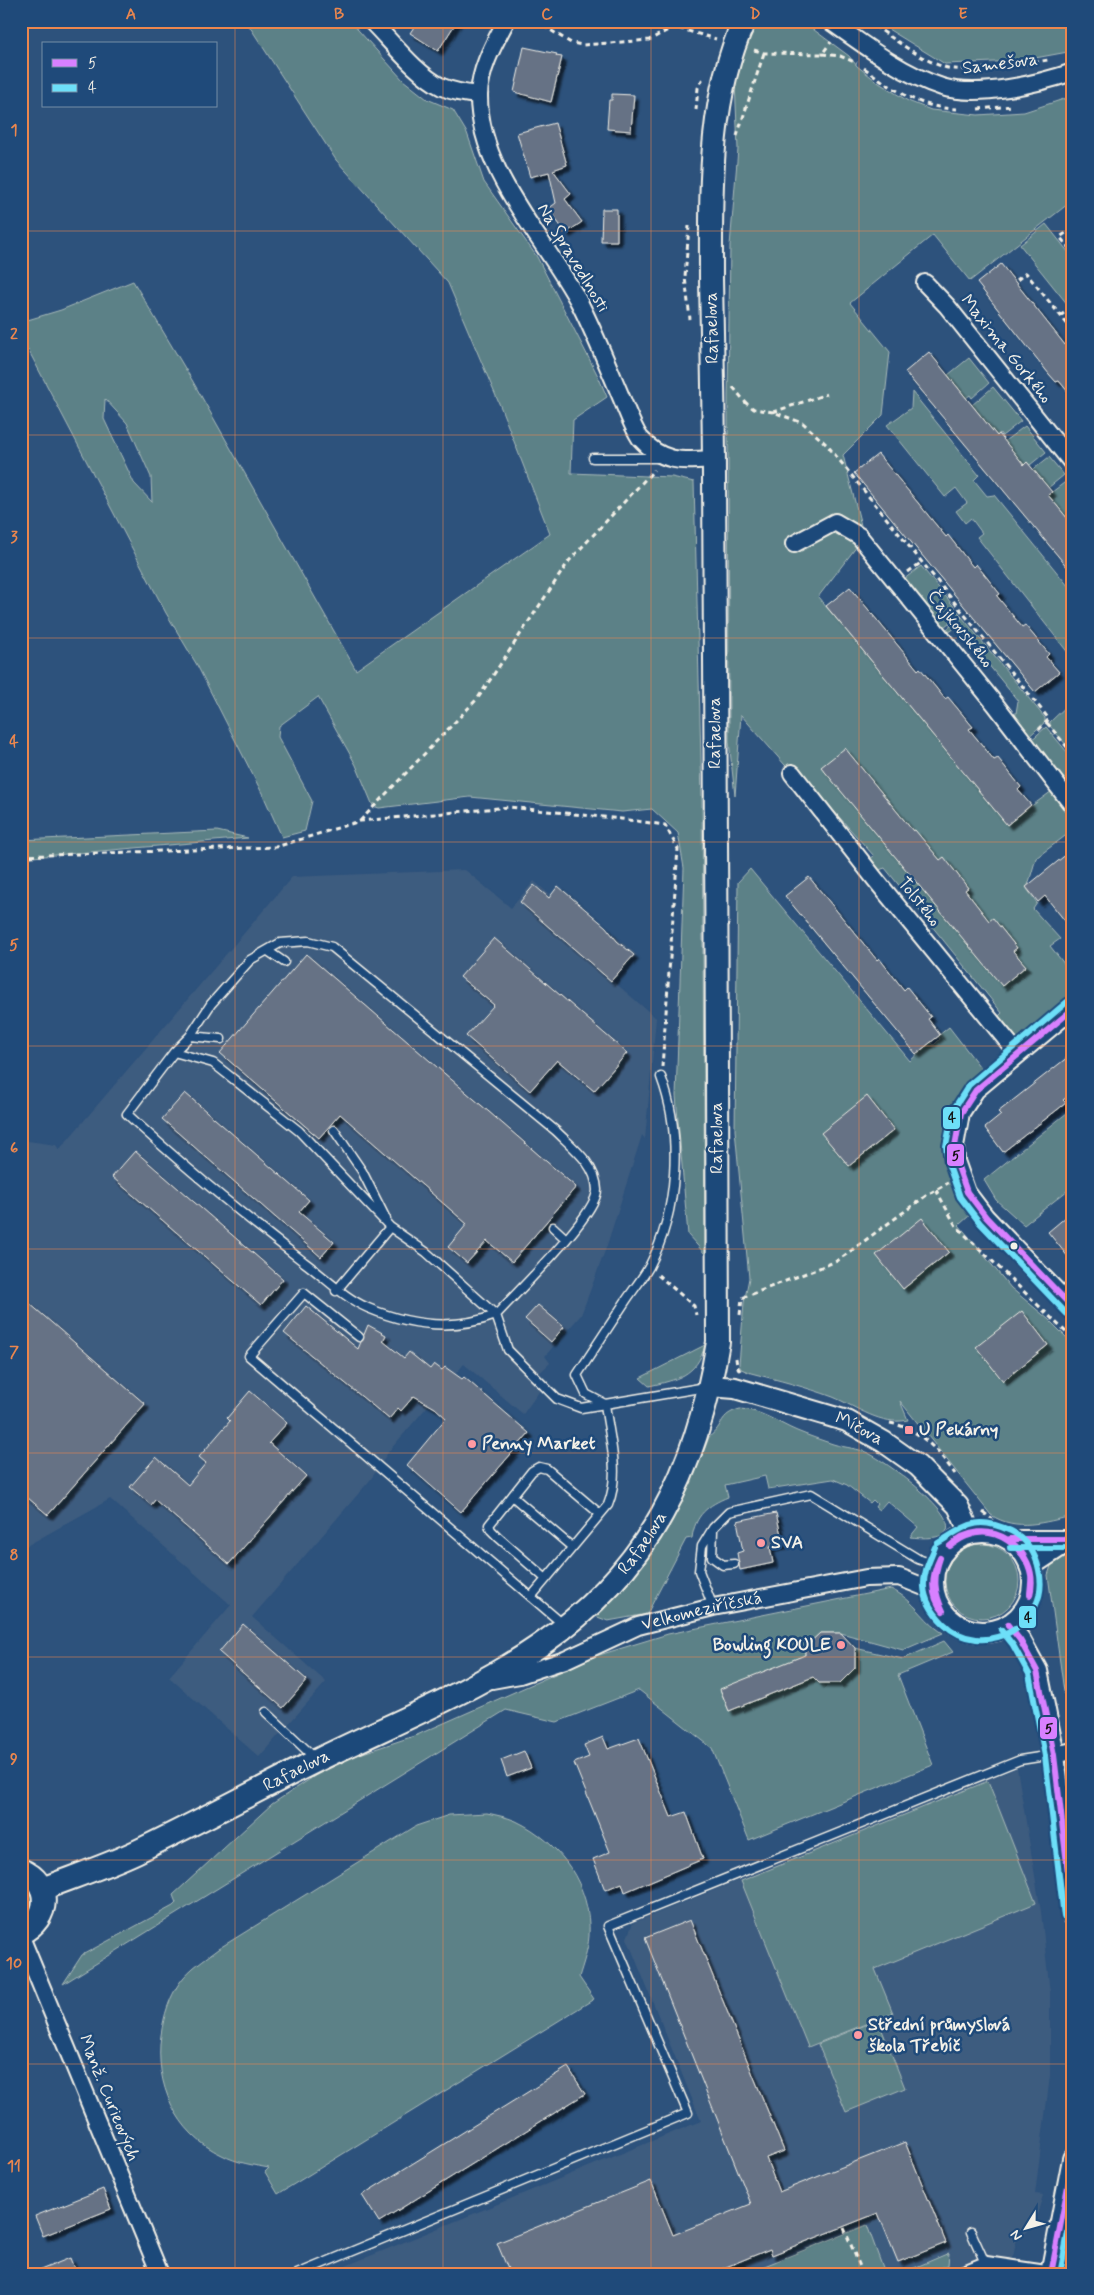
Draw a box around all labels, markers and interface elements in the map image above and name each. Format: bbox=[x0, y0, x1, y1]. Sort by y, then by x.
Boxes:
text: A bbox=[126, 4, 136, 25]
text: B bbox=[334, 4, 344, 25]
text: C bbox=[541, 4, 553, 25]
text: D bbox=[749, 4, 761, 25]
text: E bbox=[958, 4, 968, 25]
legend bbox=[42, 42, 218, 108]
street label: Samešova bbox=[961, 47, 1039, 81]
text: 5 bbox=[88, 54, 97, 74]
text: 4 bbox=[88, 78, 97, 98]
text: 1 bbox=[10, 120, 18, 141]
street label: Na Spravedlnosti bbox=[531, 199, 615, 317]
street label: Maxima Gorkého bbox=[955, 290, 1057, 409]
street label: Rafaelova bbox=[699, 292, 725, 364]
text: 2 bbox=[10, 324, 18, 345]
text: 3 bbox=[10, 527, 18, 548]
street label: Čajkovského bbox=[921, 585, 999, 673]
street label: Rafaelova bbox=[703, 697, 727, 769]
text: 4 bbox=[9, 731, 19, 752]
street label: Tolstého bbox=[892, 872, 946, 932]
text: 5 bbox=[9, 935, 19, 956]
street label: Rafaelova bbox=[705, 1102, 729, 1174]
line badge: 4 bbox=[942, 1106, 961, 1130]
text: 4 bbox=[948, 1109, 957, 1127]
text: 6 bbox=[10, 1138, 18, 1159]
line badge: 5 bbox=[946, 1143, 965, 1167]
text: 5 bbox=[952, 1147, 961, 1165]
unlabelled marker bbox=[1009, 1241, 1019, 1251]
text: 7 bbox=[9, 1342, 19, 1363]
street label: Míčova bbox=[833, 1406, 888, 1451]
place label: U Pekárny bbox=[919, 1418, 998, 1442]
marker: U Pekárny bbox=[903, 1424, 915, 1436]
place label: Penny Market bbox=[482, 1432, 596, 1456]
marker: Penny Market bbox=[466, 1438, 478, 1450]
street label: Rafaelova bbox=[612, 1507, 673, 1580]
place label: SVA bbox=[771, 1531, 803, 1555]
marker: SVA bbox=[755, 1537, 767, 1549]
text: 8 bbox=[9, 1545, 19, 1566]
street label: Velkomeziříčská bbox=[639, 1586, 764, 1637]
line badge: 4 bbox=[1018, 1605, 1037, 1629]
text: 4 bbox=[1024, 1609, 1033, 1627]
place label: Bowling KOULE bbox=[713, 1633, 832, 1659]
marker: Bowling KOULE bbox=[835, 1639, 847, 1651]
line badge: 5 bbox=[1039, 1716, 1058, 1740]
text: 5 bbox=[1045, 1720, 1054, 1738]
street label: Rafaelova bbox=[259, 1744, 334, 1798]
text: 9 bbox=[10, 1749, 18, 1770]
text: 10 bbox=[6, 1953, 22, 1974]
place label: Střední průmyslová škola Třebíč bbox=[867, 2013, 1011, 2058]
marker: Střední průmyslová škola Třebíč bbox=[852, 2029, 864, 2041]
street label: Manž. Curieových bbox=[73, 2031, 145, 2165]
text: 11 bbox=[7, 2156, 21, 2177]
north arrow bbox=[1002, 2202, 1052, 2252]
text: N bbox=[1006, 2226, 1026, 2244]

